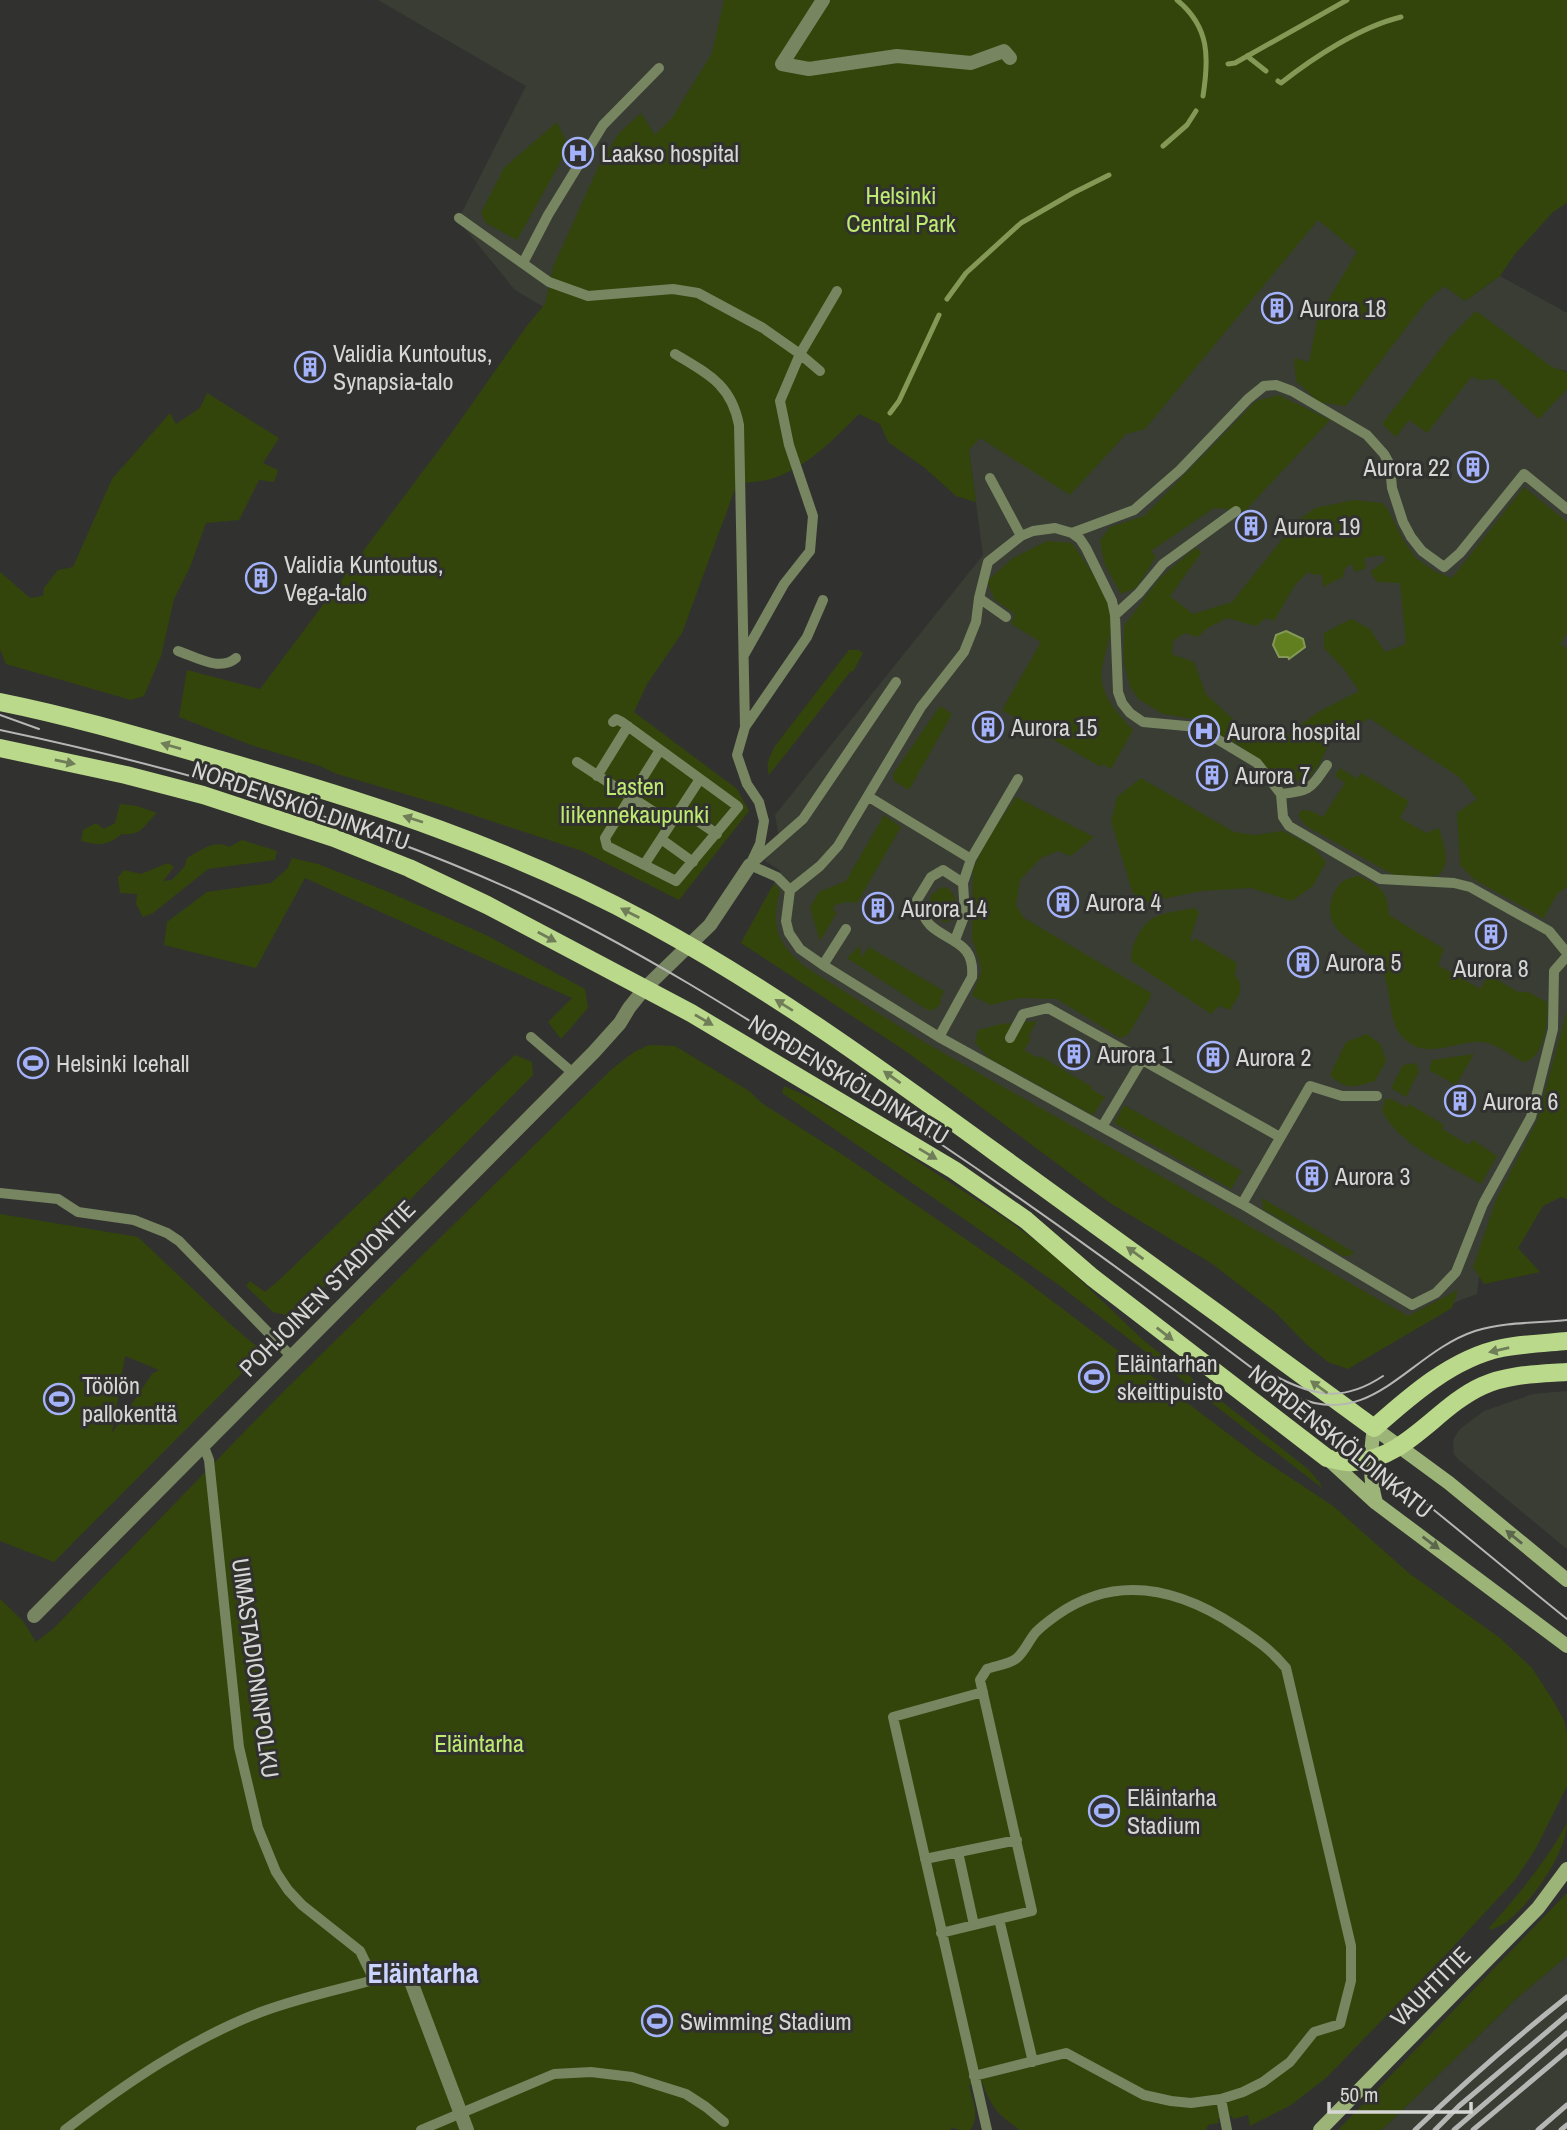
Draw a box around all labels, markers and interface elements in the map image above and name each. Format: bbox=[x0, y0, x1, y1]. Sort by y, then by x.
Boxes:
hospital icon: Laakso hospital bbox=[561, 136, 595, 170]
place label: Laakso hospital bbox=[601, 137, 739, 169]
park label: Helsinki Central Park bbox=[846, 179, 956, 239]
building icon: Aurora 18 bbox=[1260, 291, 1294, 325]
place label: Aurora 18 bbox=[1299, 292, 1386, 324]
place label: Validia Kuntoutus, Synapsia-talo bbox=[333, 337, 492, 397]
building icon: Validia Kuntoutus, Synapsia-talo bbox=[293, 350, 327, 384]
building icon: Aurora 22 bbox=[1456, 450, 1490, 484]
place label: Aurora 22 bbox=[1363, 451, 1450, 483]
building icon: Aurora 19 bbox=[1234, 509, 1268, 543]
place label: Aurora 19 bbox=[1273, 510, 1360, 542]
place label: Validia Kuntoutus, Vega-talo bbox=[284, 548, 443, 608]
building icon: Validia Kuntoutus, Vega-talo bbox=[244, 561, 278, 595]
building icon: Aurora 15 bbox=[971, 710, 1005, 744]
place label: Aurora 15 bbox=[1010, 711, 1097, 743]
hospital icon: Aurora hospital bbox=[1187, 714, 1221, 748]
place label: Aurora hospital bbox=[1226, 715, 1360, 747]
one-way arrow bbox=[161, 740, 182, 750]
street label: NORDENSKIÖLDINKATU bbox=[188, 753, 414, 857]
one-way arrow bbox=[54, 757, 76, 768]
building icon: Aurora 7 bbox=[1195, 758, 1229, 792]
place label: Aurora 7 bbox=[1234, 759, 1311, 791]
park label: Lasten liikennekaupunki bbox=[561, 770, 709, 830]
one-way arrow bbox=[402, 813, 423, 824]
building icon: Aurora 4 bbox=[1046, 885, 1080, 919]
place label: Aurora 4 bbox=[1085, 886, 1162, 918]
building icon: Aurora 14 bbox=[861, 891, 895, 925]
place label: Aurora 14 bbox=[900, 892, 987, 924]
one-way arrow bbox=[620, 908, 640, 919]
building icon: Aurora 8 bbox=[1474, 917, 1508, 951]
one-way arrow bbox=[537, 932, 557, 943]
building icon: Aurora 5 bbox=[1286, 945, 1320, 979]
place label: Aurora 5 bbox=[1325, 946, 1402, 978]
place label: Aurora 8 bbox=[1452, 952, 1529, 984]
one-way arrow bbox=[775, 999, 794, 1012]
street label: NORDENSKIÖLDINKATU bbox=[743, 1007, 955, 1151]
one-way arrow bbox=[695, 1014, 714, 1026]
building icon: Aurora 1 bbox=[1057, 1037, 1091, 1071]
place label: Aurora 1 bbox=[1096, 1038, 1173, 1070]
building icon: Aurora 2 bbox=[1196, 1040, 1230, 1074]
place label: Aurora 2 bbox=[1235, 1041, 1311, 1073]
sports icon: Helsinki Icehall bbox=[16, 1046, 50, 1080]
place label: Helsinki Icehall bbox=[56, 1047, 189, 1079]
one-way arrow bbox=[882, 1070, 901, 1084]
building icon: Aurora 6 bbox=[1443, 1084, 1477, 1118]
place label: Aurora 6 bbox=[1482, 1085, 1558, 1117]
one-way arrow bbox=[918, 1148, 937, 1161]
building icon: Aurora 3 bbox=[1295, 1159, 1329, 1193]
place label: Aurora 3 bbox=[1334, 1160, 1410, 1192]
street label: POHJOINEN STADIONTIE bbox=[232, 1193, 422, 1383]
one-way arrow bbox=[1126, 1246, 1144, 1260]
one-way arrow bbox=[1156, 1326, 1174, 1340]
one-way arrow bbox=[1488, 1344, 1510, 1355]
place label: Eläintarhan skeittipuisto bbox=[1117, 1347, 1223, 1407]
street label: NORDENSKIÖLDINKATU bbox=[1242, 1357, 1440, 1525]
sports icon: Eläintarhan skeittipuisto bbox=[1077, 1360, 1111, 1394]
place label: Töölön pallokenttä bbox=[82, 1369, 177, 1429]
one-way arrow bbox=[1310, 1381, 1328, 1395]
sports icon: Töölön pallokenttä bbox=[42, 1382, 76, 1416]
one-way arrow bbox=[1506, 1529, 1524, 1544]
one-way arrow bbox=[1421, 1536, 1439, 1551]
street label: UIMASTADIONINPOLKU bbox=[225, 1556, 287, 1780]
park label: Eläintarha bbox=[434, 1727, 524, 1759]
place label: Eläintarha Stadium bbox=[1127, 1781, 1217, 1841]
sports icon: Eläintarha Stadium bbox=[1087, 1794, 1121, 1828]
street label: VAUHTITIE bbox=[1383, 1939, 1477, 2033]
district label: Eläintarha bbox=[367, 1954, 479, 1992]
sports icon: Swimming Stadium bbox=[640, 2004, 674, 2038]
place label: Swimming Stadium bbox=[680, 2005, 852, 2037]
scale bar bbox=[1329, 2070, 1471, 2114]
text: 50 m bbox=[1340, 2080, 1378, 2109]

